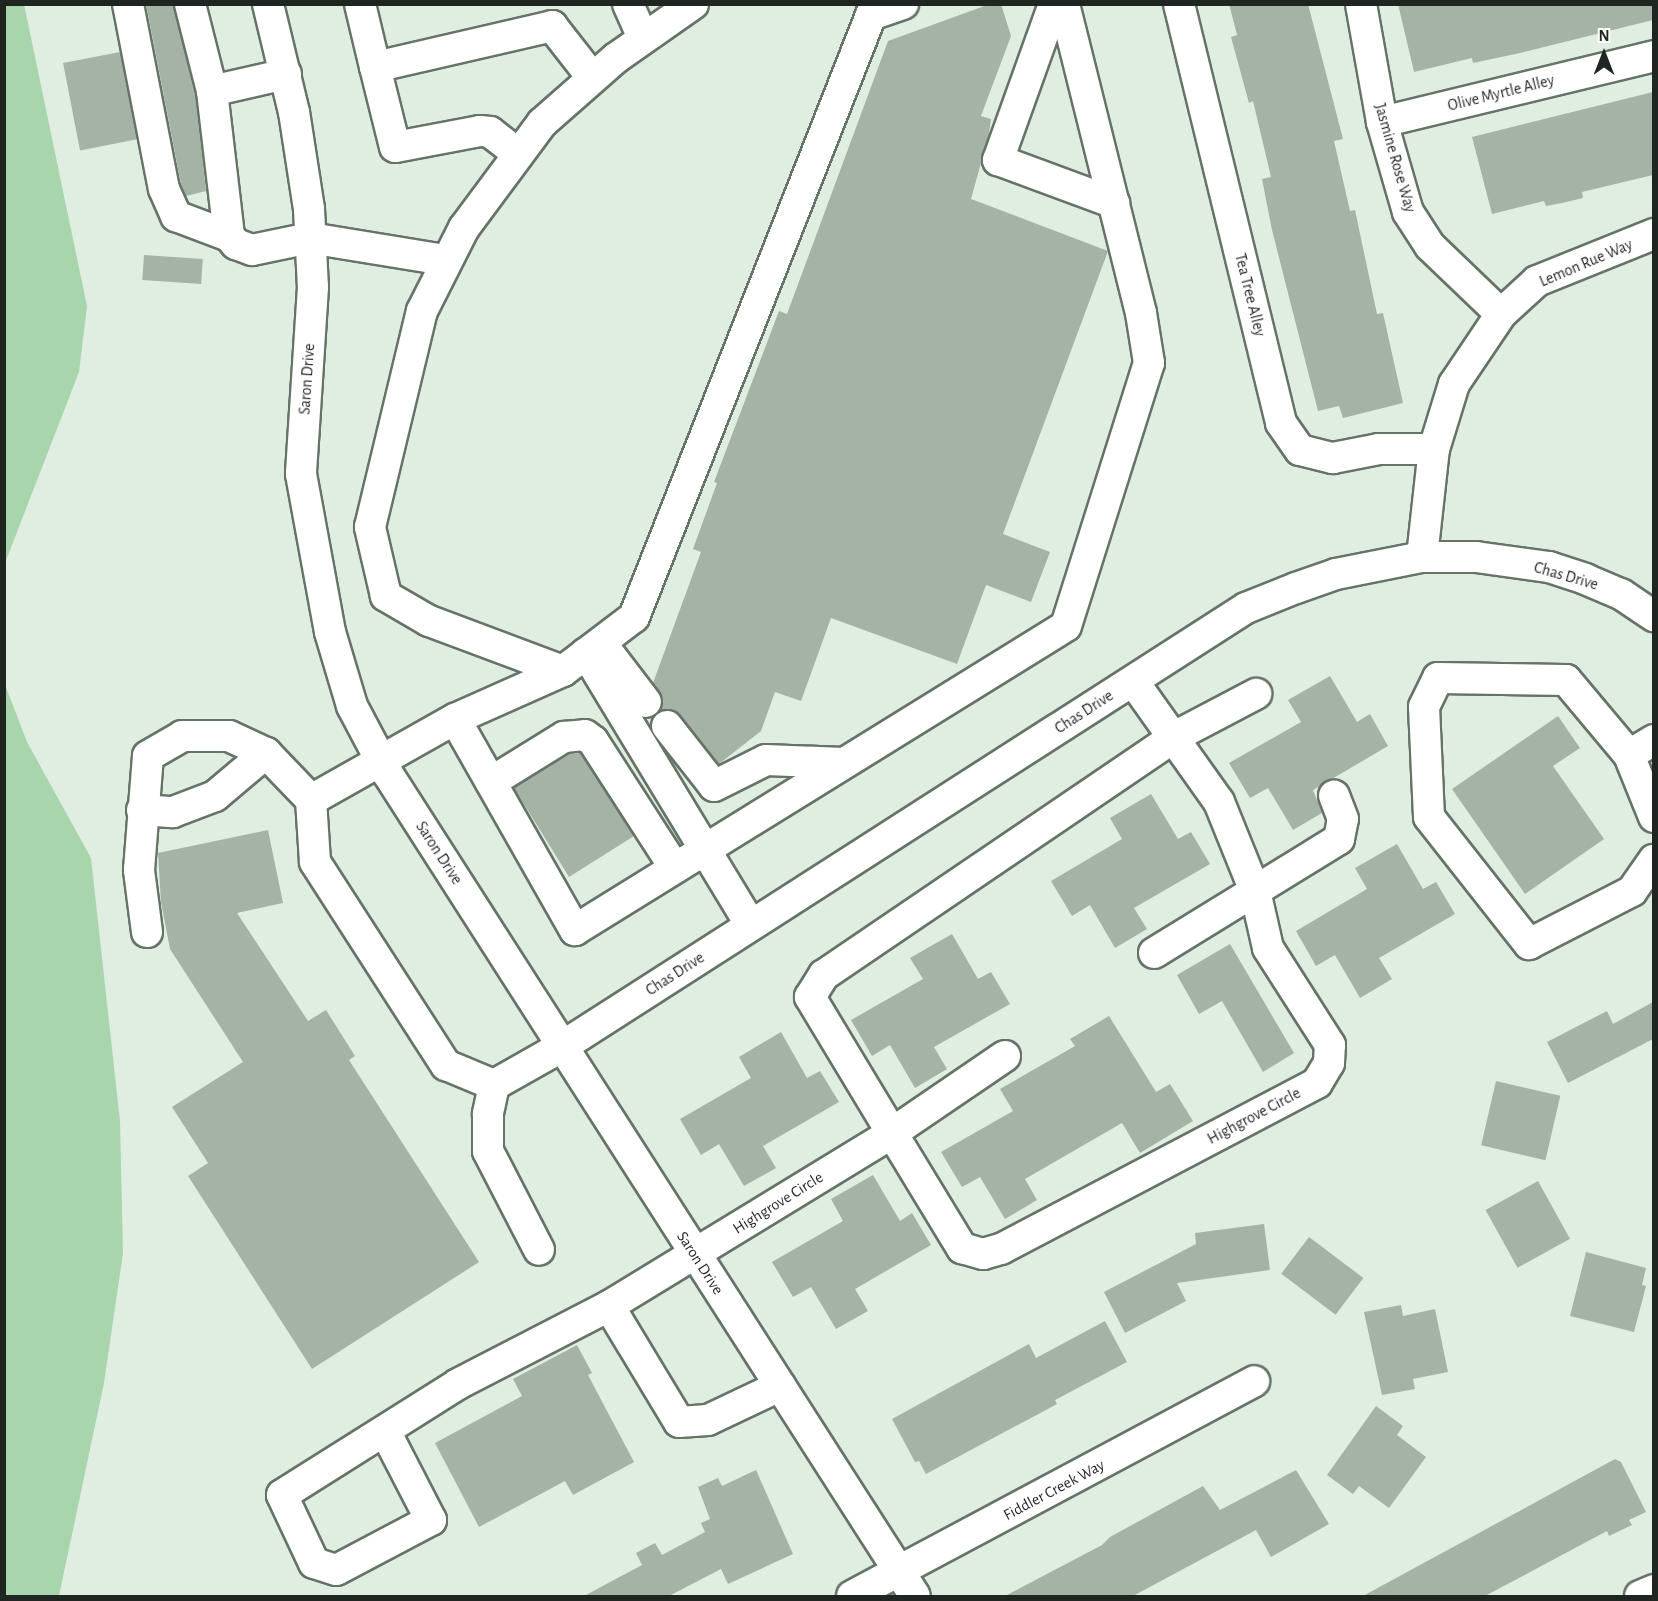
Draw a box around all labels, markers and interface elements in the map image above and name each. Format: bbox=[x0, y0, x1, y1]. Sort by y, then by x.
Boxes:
north arrow bbox=[1574, 24, 1634, 84]
text: N bbox=[1598, 28, 1610, 44]
street label: Olive Myrtle Alley bbox=[1446, 70, 1556, 116]
street label: Jasmine Rose Way bbox=[1370, 101, 1420, 215]
street label: Lemon Rue Way bbox=[1537, 235, 1635, 291]
street label: Tea Tree Alley bbox=[1230, 251, 1270, 339]
street label: Saron Drive bbox=[295, 343, 319, 415]
street label: Chas Drive bbox=[1532, 558, 1600, 594]
street label: Chas Drive bbox=[1051, 686, 1117, 738]
street label: Saron Drive bbox=[411, 818, 467, 888]
street label: Chas Drive bbox=[642, 948, 708, 1000]
street label: Highgrove Circle bbox=[1204, 1083, 1304, 1149]
street label: Highgrove Circle bbox=[729, 1168, 827, 1238]
street label: Saron Drive bbox=[672, 1228, 728, 1298]
street label: Fiddler Creek Way bbox=[1000, 1455, 1108, 1525]

